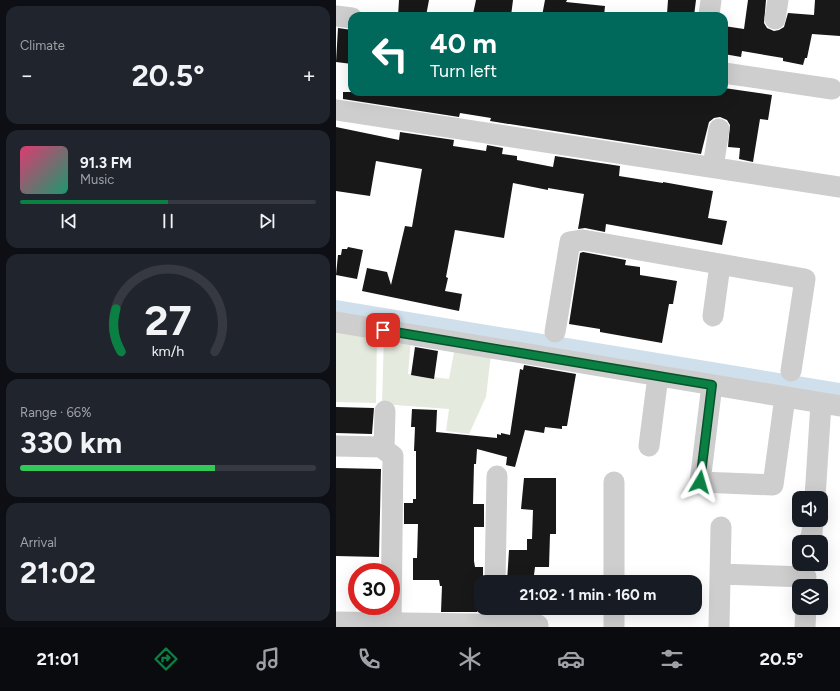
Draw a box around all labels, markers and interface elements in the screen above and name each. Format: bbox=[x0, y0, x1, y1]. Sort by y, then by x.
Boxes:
text: 40 m bbox=[430, 26, 497, 60]
icon: left bbox=[364, 28, 416, 80]
text: Climate bbox=[20, 38, 65, 53]
text: 20.5° bbox=[131, 57, 205, 94]
text: Turn left bbox=[430, 60, 497, 82]
text: − bbox=[20, 62, 34, 89]
text: + bbox=[302, 62, 316, 89]
text: 91.3 FM bbox=[80, 154, 132, 172]
text: Music bbox=[80, 172, 114, 187]
icon: previous bbox=[58, 210, 80, 232]
icon: pause bbox=[157, 210, 179, 232]
icon: next bbox=[256, 210, 278, 232]
text: 27 bbox=[144, 294, 192, 344]
pin bbox=[366, 313, 400, 347]
icon: arrive bbox=[372, 319, 394, 341]
text: km/h bbox=[152, 341, 184, 359]
text: Range · 66% bbox=[20, 405, 91, 420]
text: 330 km bbox=[20, 424, 122, 461]
position arrow bbox=[679, 461, 721, 503]
map controls bbox=[792, 491, 828, 615]
button: sound bbox=[792, 491, 828, 527]
text: Arrival bbox=[20, 535, 57, 550]
button: search bbox=[792, 535, 828, 571]
text: 21:02 bbox=[20, 554, 96, 591]
speed limit sign: 30 bbox=[348, 563, 400, 615]
button: layers bbox=[792, 579, 828, 615]
text: 21:02 · 1 min · 160 m bbox=[520, 586, 656, 604]
icon: directions bbox=[152, 645, 180, 673]
icon: music bbox=[254, 645, 282, 673]
icon: phone bbox=[355, 645, 383, 673]
icon: climate bbox=[456, 645, 484, 673]
icon: car bbox=[557, 645, 585, 673]
icon: filters bbox=[658, 645, 686, 673]
text: 21:01 bbox=[37, 648, 79, 670]
text: 20.5° bbox=[759, 648, 803, 670]

